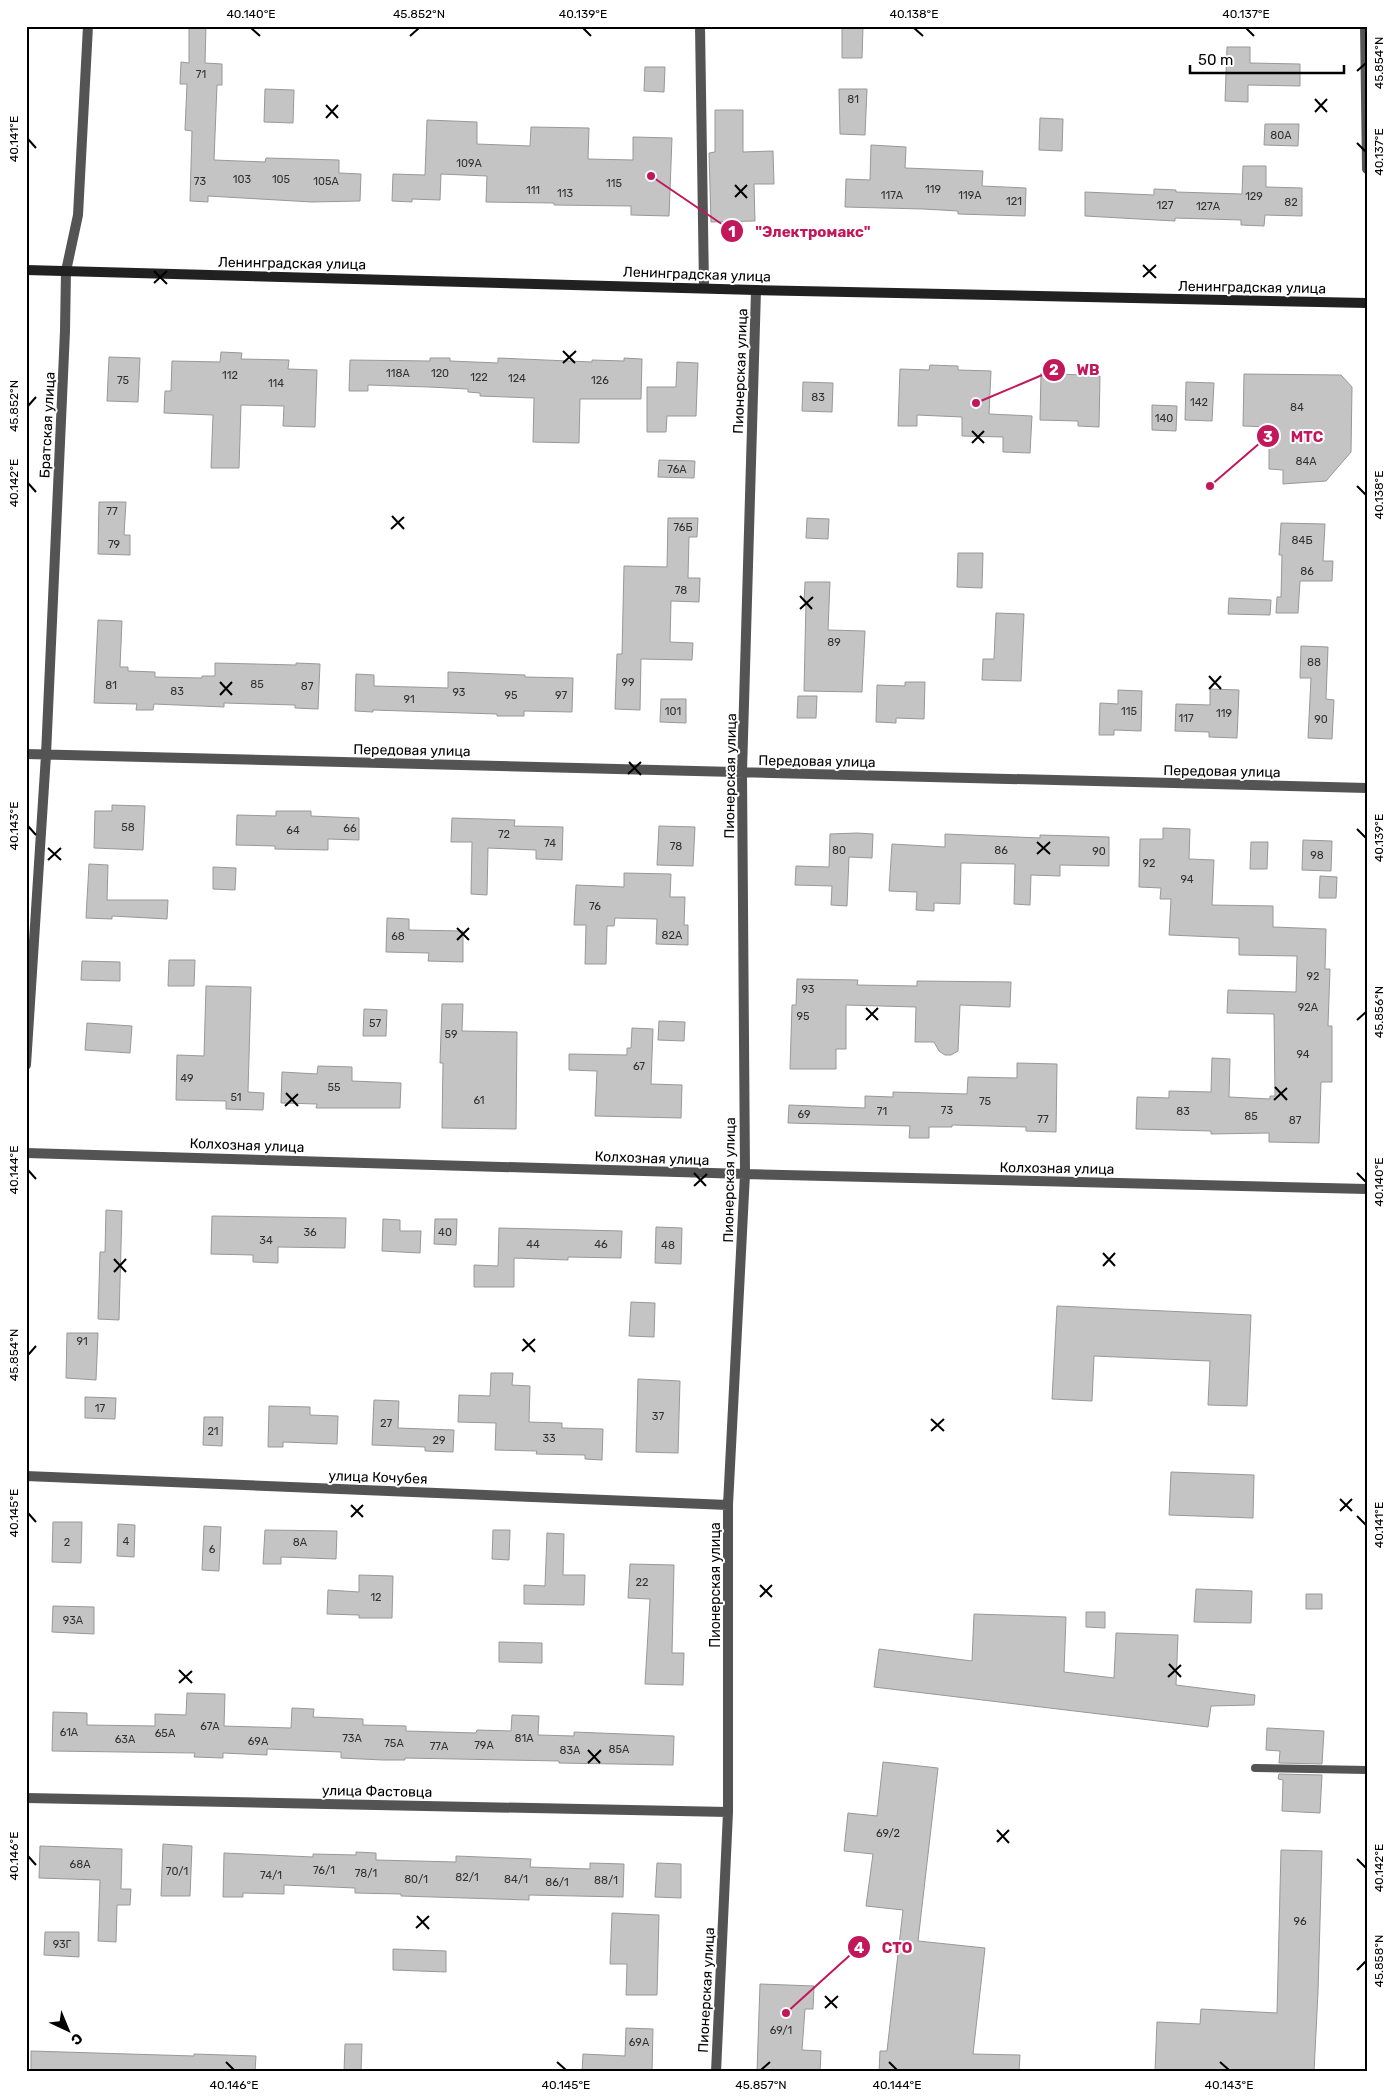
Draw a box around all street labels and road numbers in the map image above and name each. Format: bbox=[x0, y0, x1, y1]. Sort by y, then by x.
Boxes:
street label: Ленинградская улица bbox=[218, 254, 366, 273]
street label: Ленинградская улица bbox=[623, 263, 771, 286]
street label: Ленинградская улица bbox=[1178, 278, 1326, 297]
street label: Пионерская улица bbox=[730, 308, 751, 434]
street label: Братская улица bbox=[36, 371, 59, 479]
street label: Пионерская улица bbox=[721, 713, 740, 839]
street label: Передовая улица bbox=[353, 741, 471, 760]
street label: Передовая улица bbox=[758, 752, 876, 771]
street label: Передовая улица bbox=[1163, 762, 1281, 781]
street label: Пионерская улица bbox=[720, 1117, 739, 1243]
street label: Колхозная улица bbox=[189, 1135, 305, 1156]
street label: Колхозная улица bbox=[594, 1148, 710, 1169]
street label: Колхозная улица bbox=[999, 1159, 1115, 1178]
street label: улица Кочубея bbox=[328, 1467, 428, 1488]
street label: Пионерская улица bbox=[707, 1522, 724, 1648]
street label: улица Фастовца bbox=[322, 1782, 432, 1801]
street label: Пионерская улица bbox=[695, 1927, 718, 2053]

